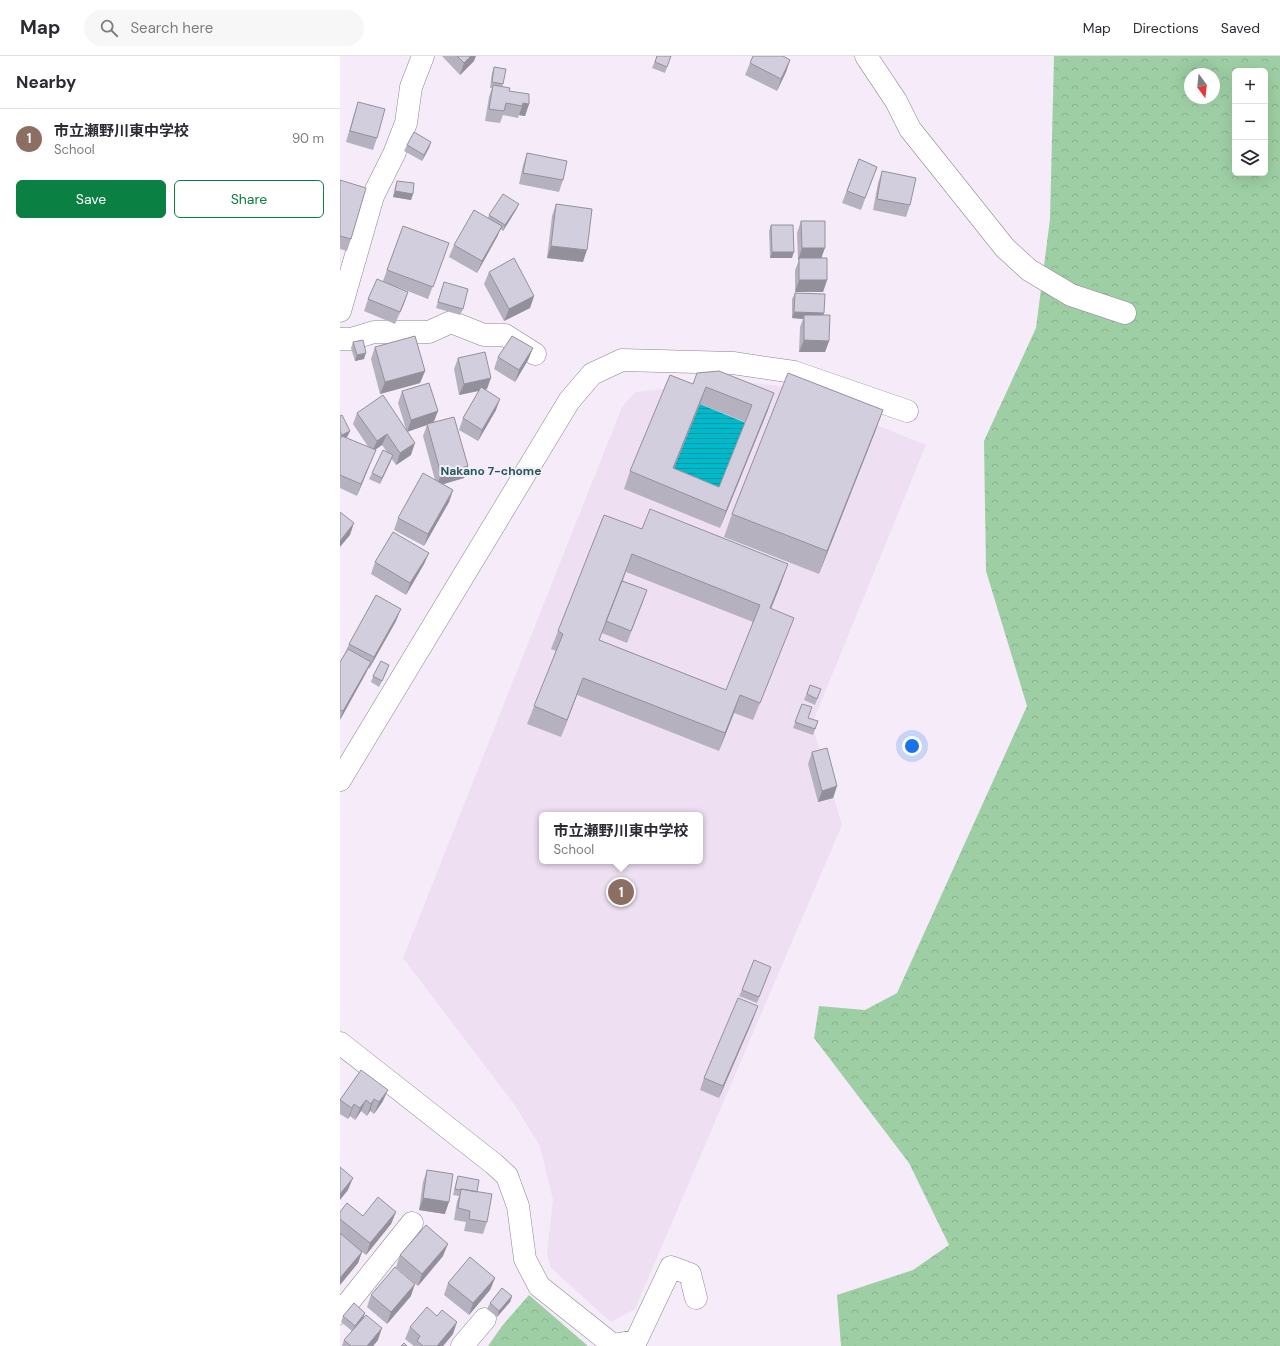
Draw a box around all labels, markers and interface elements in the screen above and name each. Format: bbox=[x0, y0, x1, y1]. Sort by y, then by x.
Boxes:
search box bbox=[84, 10, 364, 46]
text: Map bbox=[20, 15, 60, 40]
icon: search bbox=[98, 17, 120, 39]
text: Search here bbox=[130, 18, 213, 38]
text: Map bbox=[1083, 19, 1111, 37]
text: Directions bbox=[1133, 19, 1199, 37]
text: Saved bbox=[1221, 19, 1260, 37]
north arrow bbox=[1184, 68, 1220, 104]
map controls bbox=[1232, 68, 1268, 176]
button: + bbox=[1232, 68, 1268, 104]
text: Nearby bbox=[16, 71, 76, 93]
button: − bbox=[1232, 104, 1268, 140]
text: 市立瀬野川東中学校 bbox=[54, 121, 189, 141]
text: 1 bbox=[27, 130, 31, 147]
text: 90 m bbox=[292, 130, 324, 147]
button: layers bbox=[1232, 140, 1268, 176]
text: School bbox=[54, 141, 95, 158]
button: Save bbox=[16, 180, 166, 218]
button: Share bbox=[174, 180, 324, 218]
district label: Nakano 7-chome bbox=[441, 463, 541, 479]
your location bbox=[902, 736, 922, 756]
popup bbox=[539, 812, 703, 864]
text: 市立瀬野川東中学校 bbox=[553, 821, 689, 841]
text: School bbox=[553, 841, 594, 858]
pin: 1 bbox=[608, 877, 634, 907]

